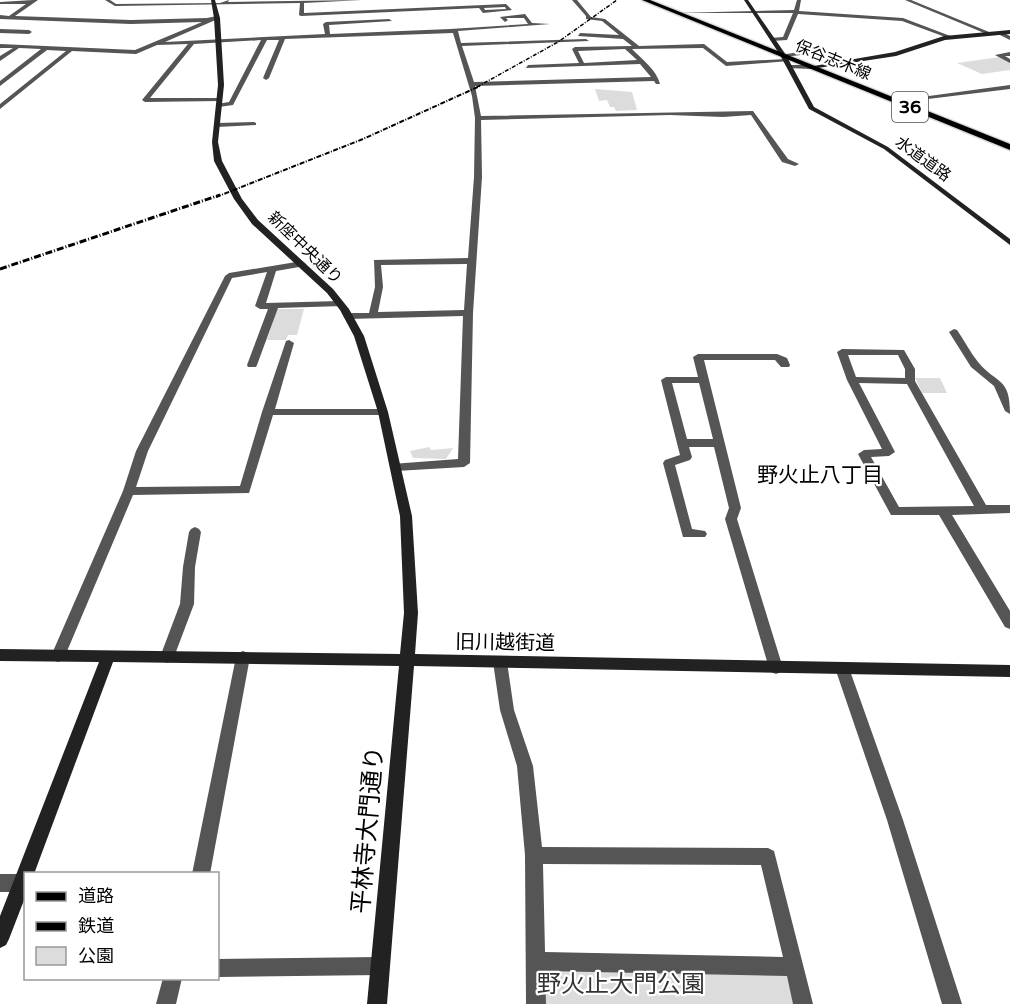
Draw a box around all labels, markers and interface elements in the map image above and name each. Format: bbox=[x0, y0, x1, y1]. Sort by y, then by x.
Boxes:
street label: 保谷志木線 bbox=[792, 36, 874, 84]
road number: 36 bbox=[892, 92, 928, 122]
street label: 水道道路 bbox=[891, 132, 955, 186]
street label: 新座中央通り bbox=[264, 207, 346, 289]
district label: 野火止八丁目 bbox=[757, 463, 883, 488]
street label: 旧川越街道 bbox=[455, 630, 555, 656]
street label: 平林寺大門通り bbox=[346, 745, 390, 915]
legend bbox=[24, 872, 219, 980]
text: 道路 bbox=[78, 885, 114, 907]
text: 鉄道 bbox=[78, 915, 114, 937]
text: 公園 bbox=[78, 945, 114, 967]
park label: 野火止大門公園 bbox=[537, 970, 705, 999]

